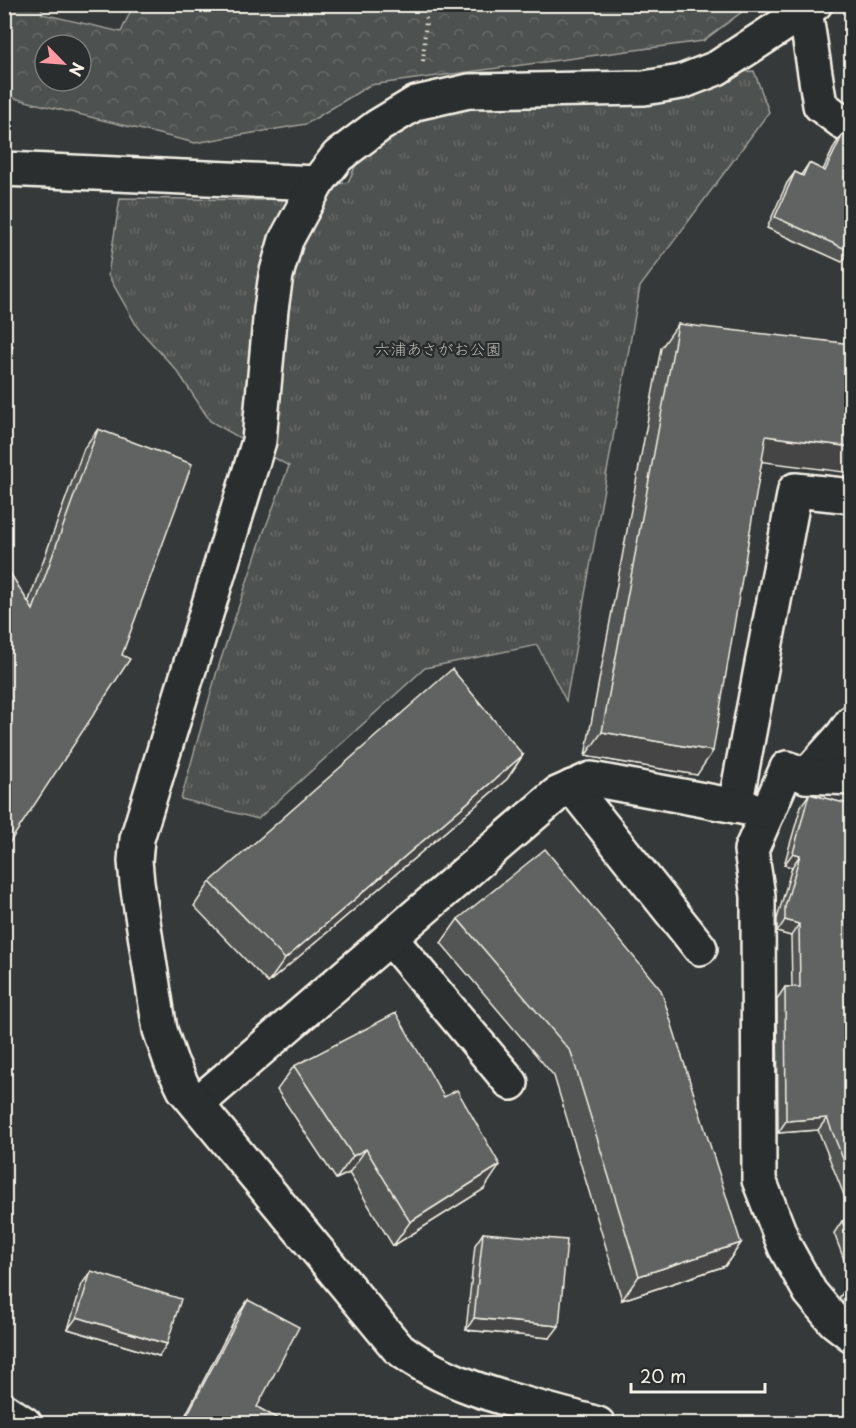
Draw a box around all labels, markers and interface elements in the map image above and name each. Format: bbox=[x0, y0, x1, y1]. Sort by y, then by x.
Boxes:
north arrow bbox=[33, 33, 93, 93]
text: N bbox=[64, 59, 91, 81]
park label: 六浦あさがお公園 bbox=[374, 336, 502, 360]
scale bar bbox=[631, 1356, 764, 1394]
text: 20 m bbox=[640, 1362, 686, 1389]

